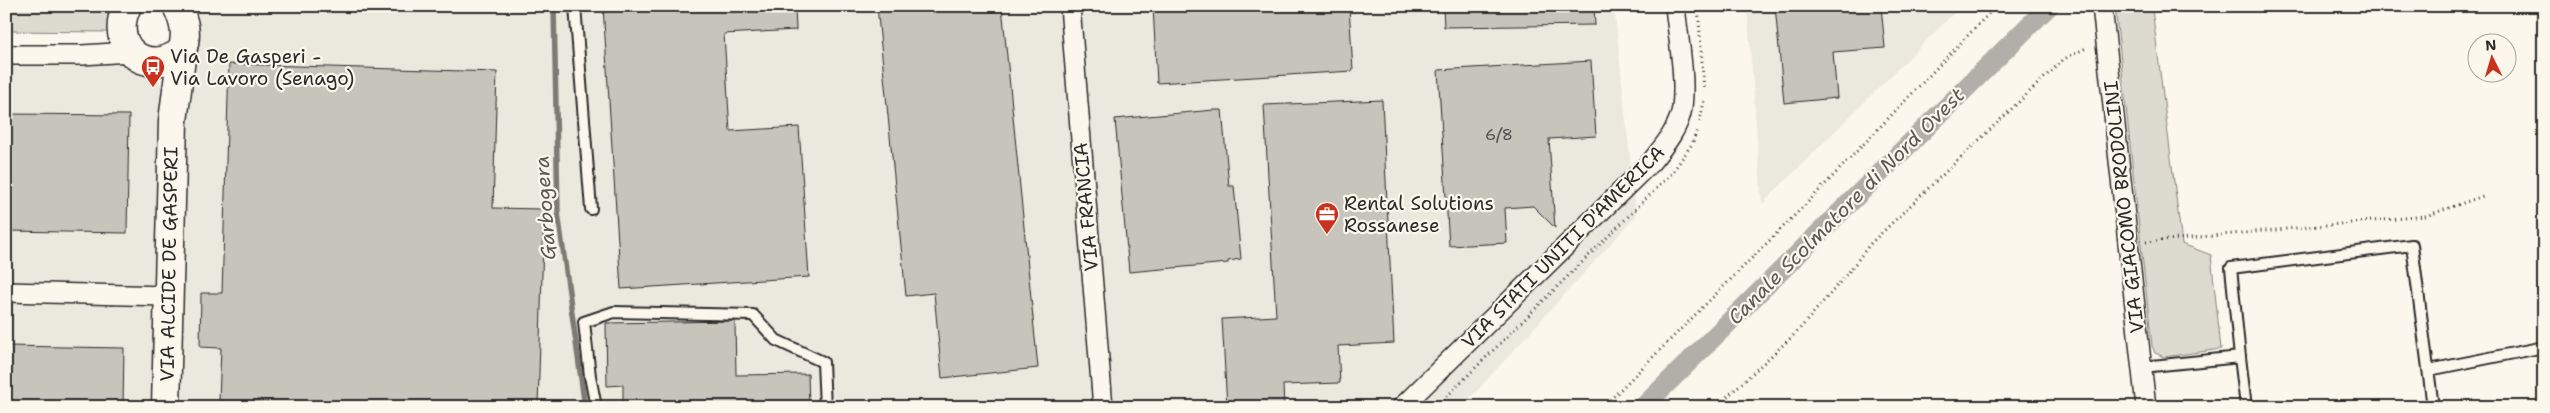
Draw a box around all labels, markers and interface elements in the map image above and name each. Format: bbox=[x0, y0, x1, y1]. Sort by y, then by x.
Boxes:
north arrow bbox=[2468, 32, 2518, 82]
text: N bbox=[2485, 36, 2497, 54]
place label: Via De Gasperi - Via Lavoro (Senago) bbox=[170, 44, 354, 91]
bus stop icon: Via De Gasperi - Via Lavoro (Senago) bbox=[140, 54, 166, 88]
street label: VIA GIACOMO BRODOLINI bbox=[2098, 80, 2150, 334]
water label: Canale Scolmatore di Nord Ovest bbox=[1722, 82, 1970, 330]
house number: 6/8 bbox=[1485, 124, 1513, 145]
street label: VIA STATI UNITI D'AMERICA bbox=[1456, 140, 1670, 354]
street label: VIA FRANCIA bbox=[1068, 141, 1104, 272]
street label: VIA ALCIDE DE GASPERI bbox=[154, 146, 184, 382]
water label: Garbogera bbox=[528, 155, 562, 261]
place label: Rental Solutions Rossanese bbox=[1344, 191, 1494, 238]
office icon: Rental Solutions Rossanese bbox=[1314, 201, 1340, 235]

